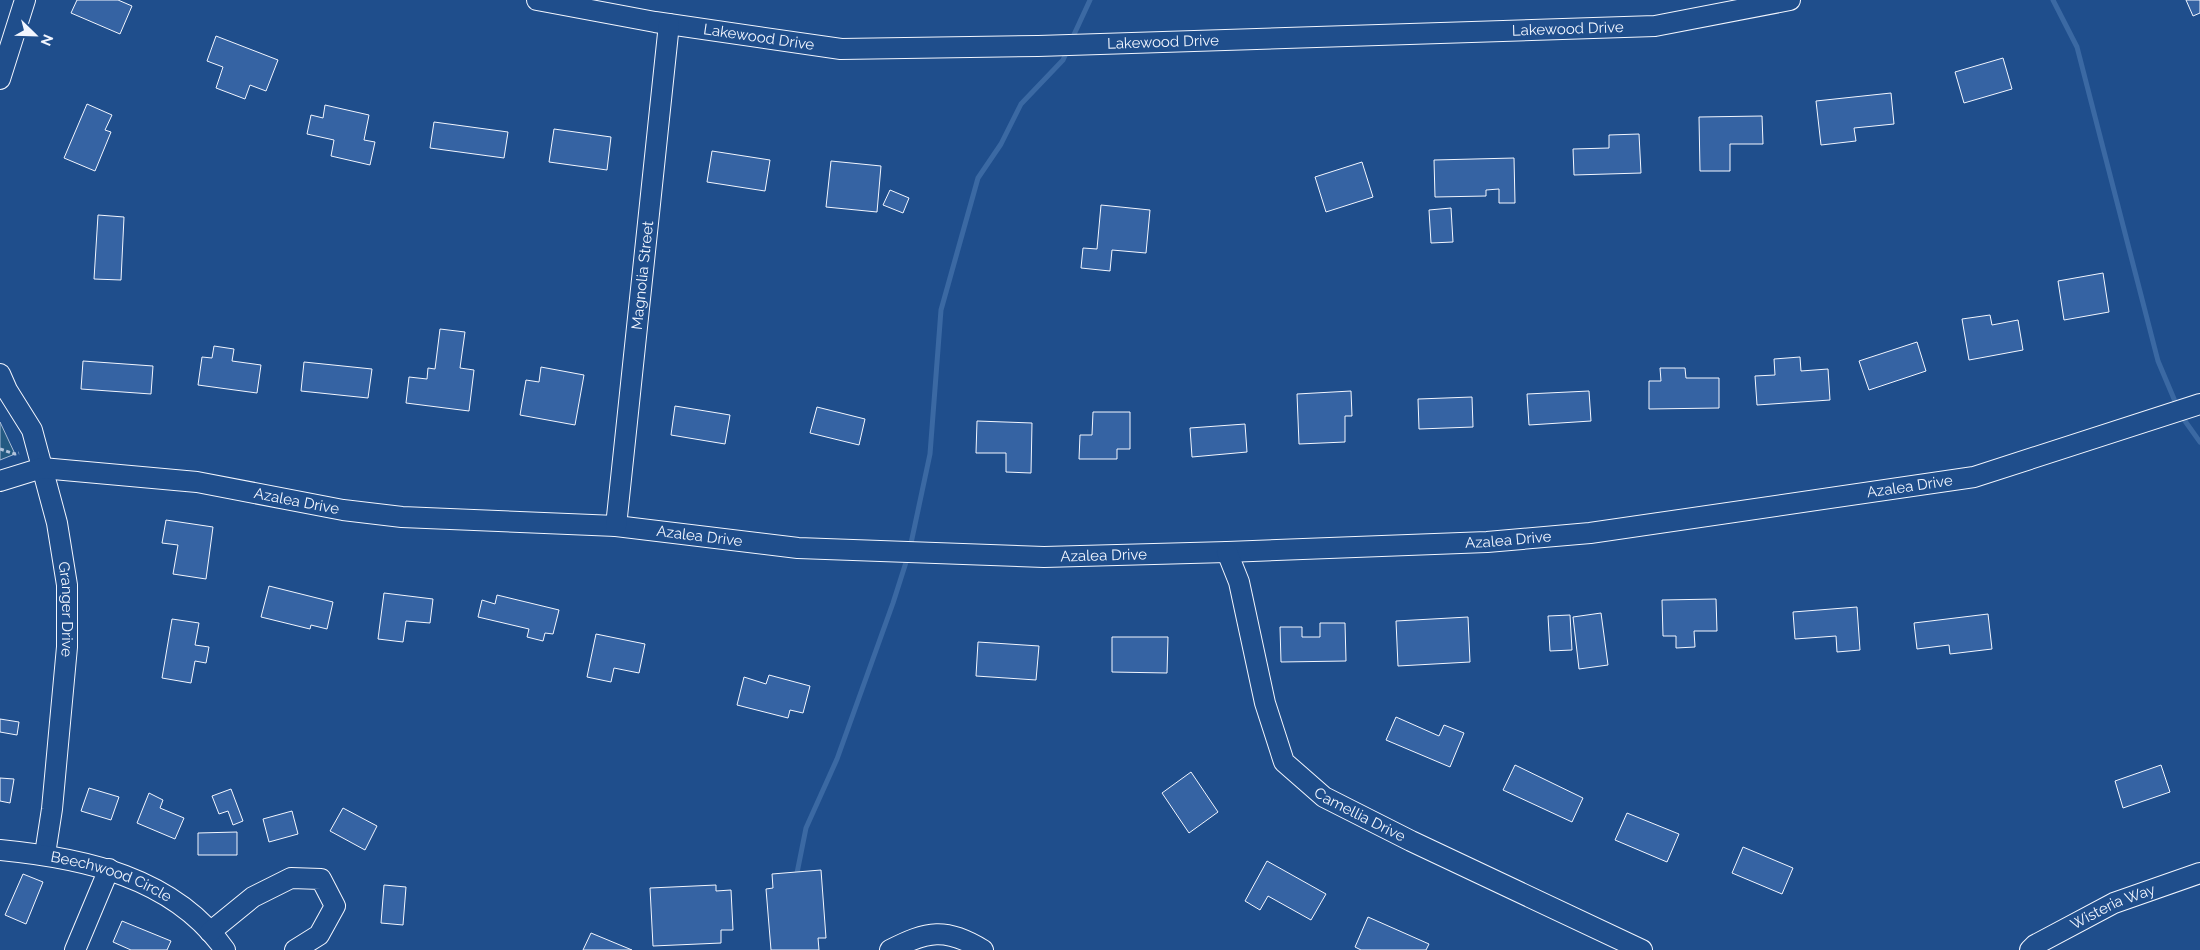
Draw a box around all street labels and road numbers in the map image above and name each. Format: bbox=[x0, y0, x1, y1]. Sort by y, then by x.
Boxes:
street label: Lakewood Drive bbox=[1512, 18, 1624, 40]
street label: Lakewood Drive bbox=[702, 20, 816, 54]
street label: Lakewood Drive bbox=[1107, 31, 1219, 53]
street label: Magnolia Street bbox=[628, 220, 657, 331]
street label: Azalea Drive bbox=[1866, 471, 1954, 502]
street label: Azalea Drive bbox=[252, 484, 341, 518]
street label: Azalea Drive bbox=[656, 522, 744, 550]
street label: Azalea Drive bbox=[1465, 527, 1552, 552]
street label: Azalea Drive bbox=[1060, 545, 1147, 566]
street label: Granger Drive bbox=[54, 560, 76, 658]
street label: Camellia Drive bbox=[1310, 783, 1409, 846]
street label: Beechwood Circle bbox=[49, 848, 175, 906]
street label: Wisteria Way bbox=[2067, 880, 2158, 933]

